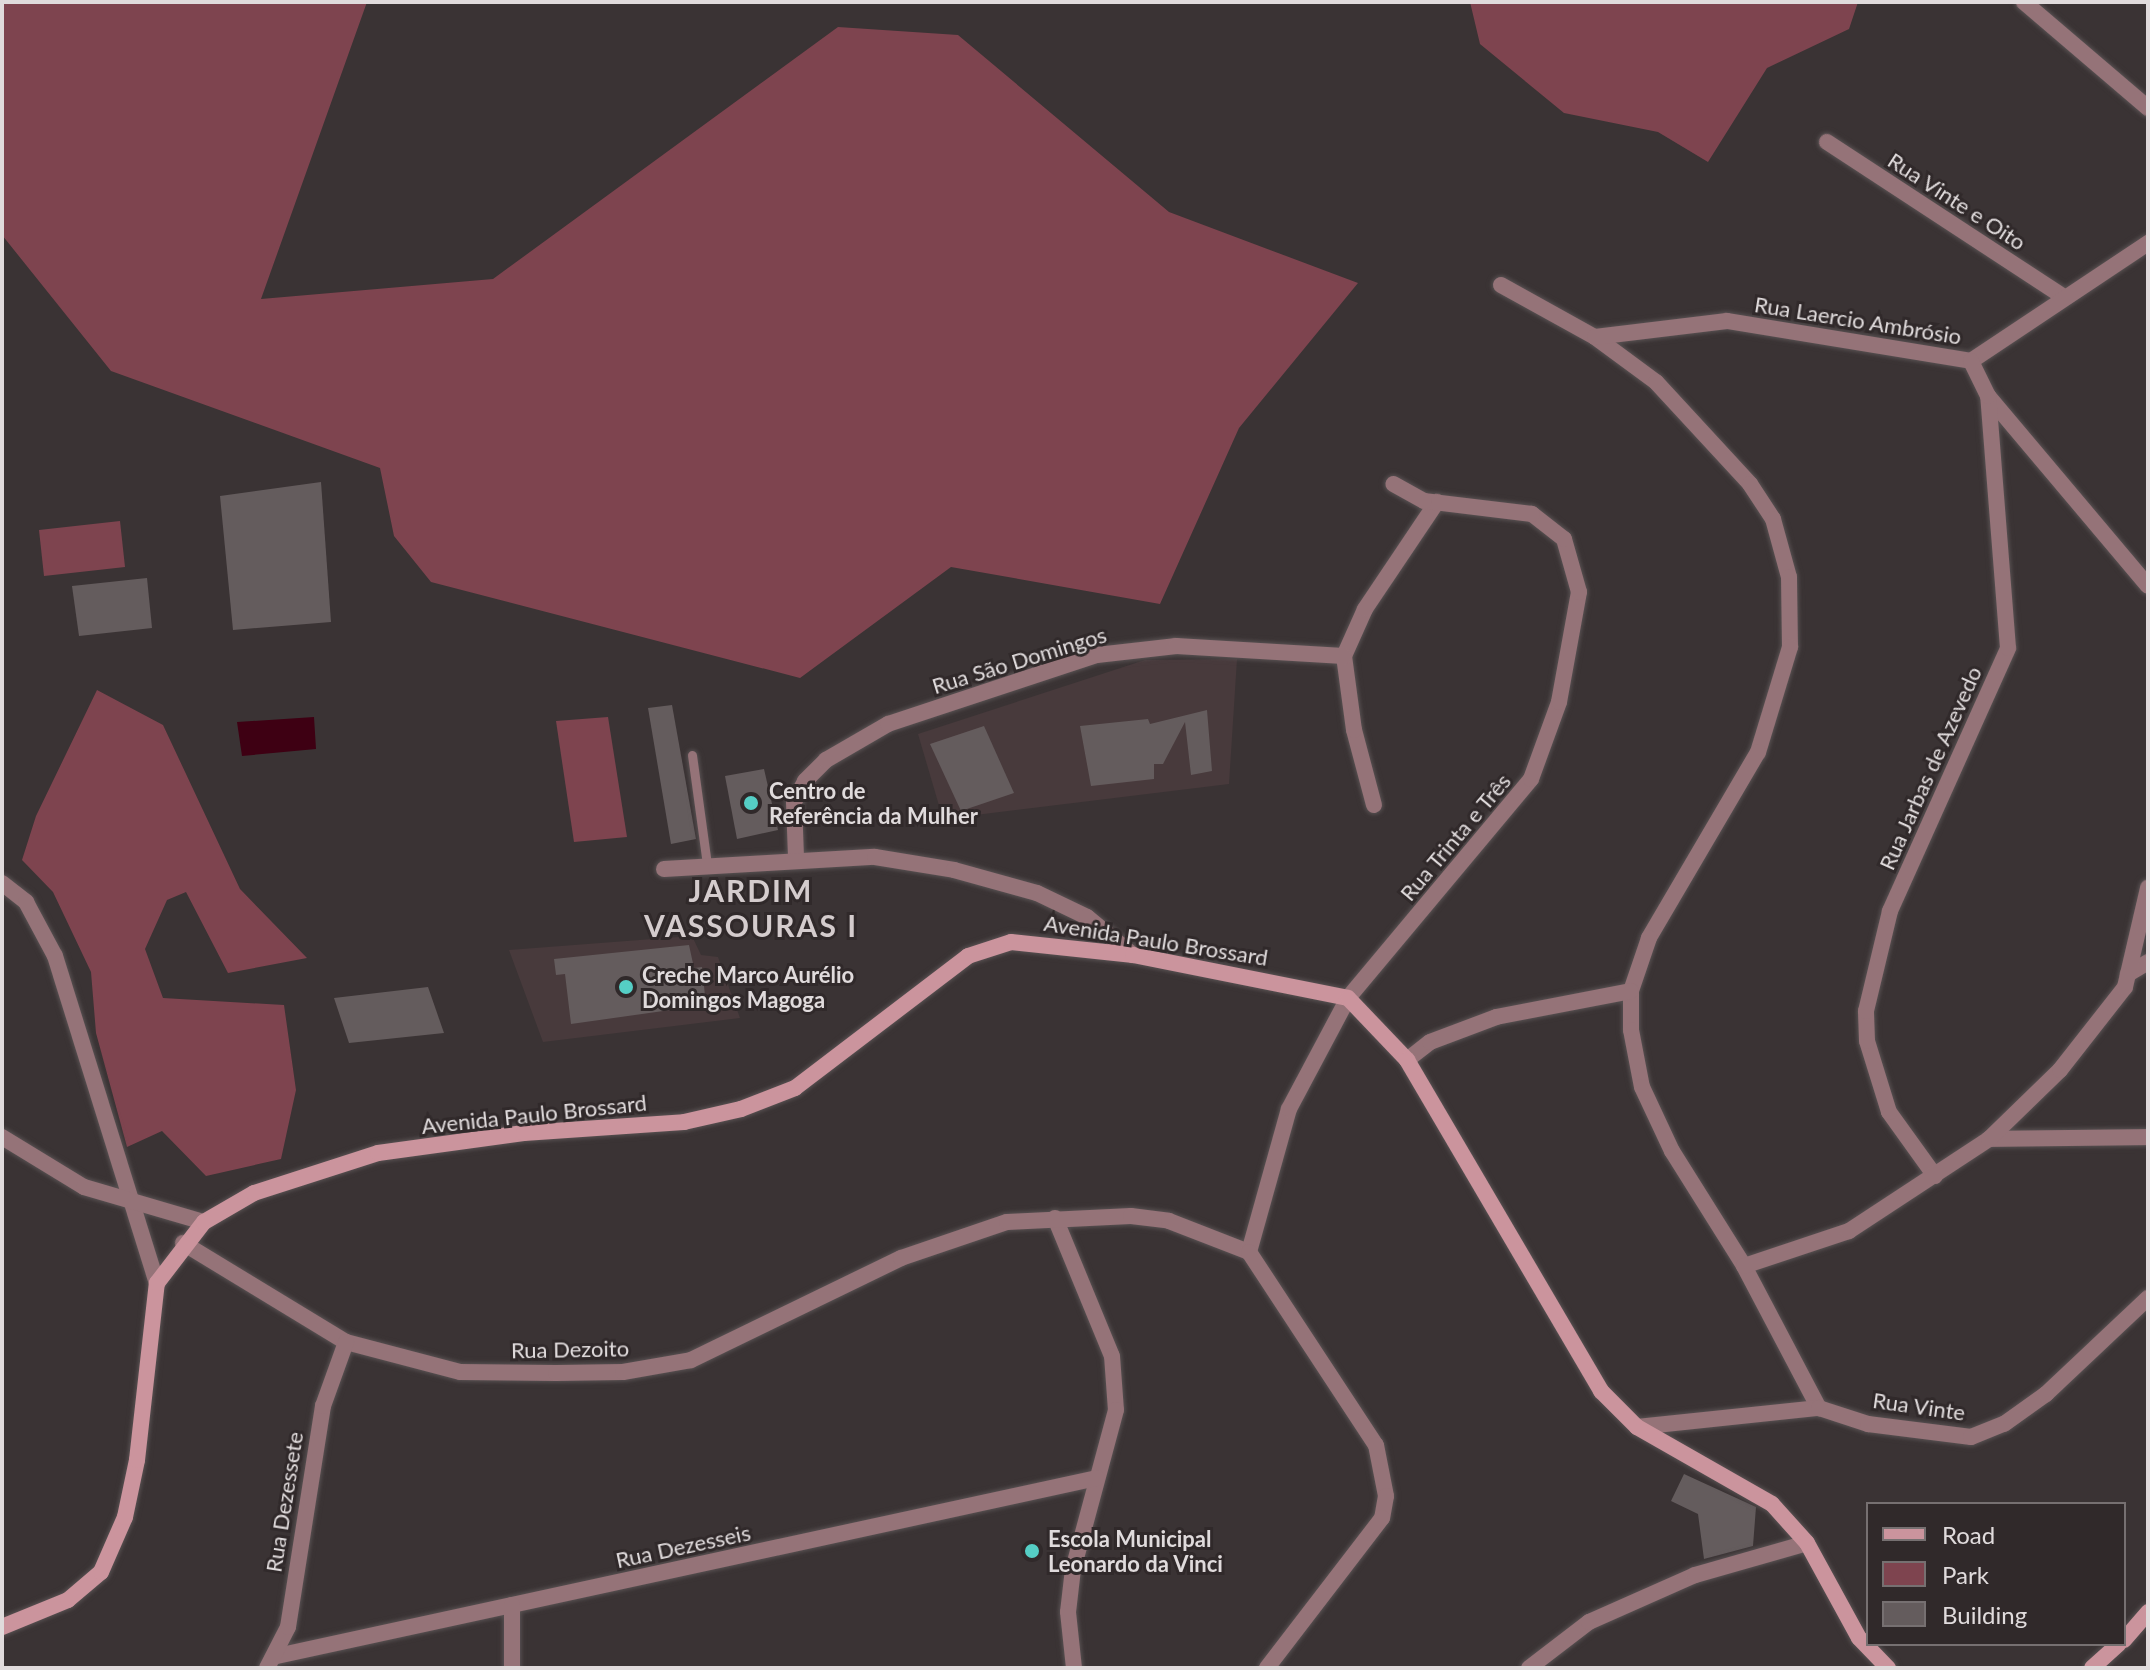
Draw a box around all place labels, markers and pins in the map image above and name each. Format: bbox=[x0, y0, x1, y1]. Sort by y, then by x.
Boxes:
place label: Centro de Referência da Mulher bbox=[769, 777, 978, 828]
marker: Centro de Referência da Mulher bbox=[740, 792, 762, 814]
place label: Creche Marco Aurélio Domingos Magoga bbox=[642, 961, 855, 1012]
marker: Creche Marco Aurélio Domingos Magoga bbox=[617, 978, 635, 996]
place label: Escola Municipal Leonardo da Vinci bbox=[1048, 1525, 1224, 1576]
marker: Escola Municipal Leonardo da Vinci bbox=[1023, 1542, 1041, 1560]

